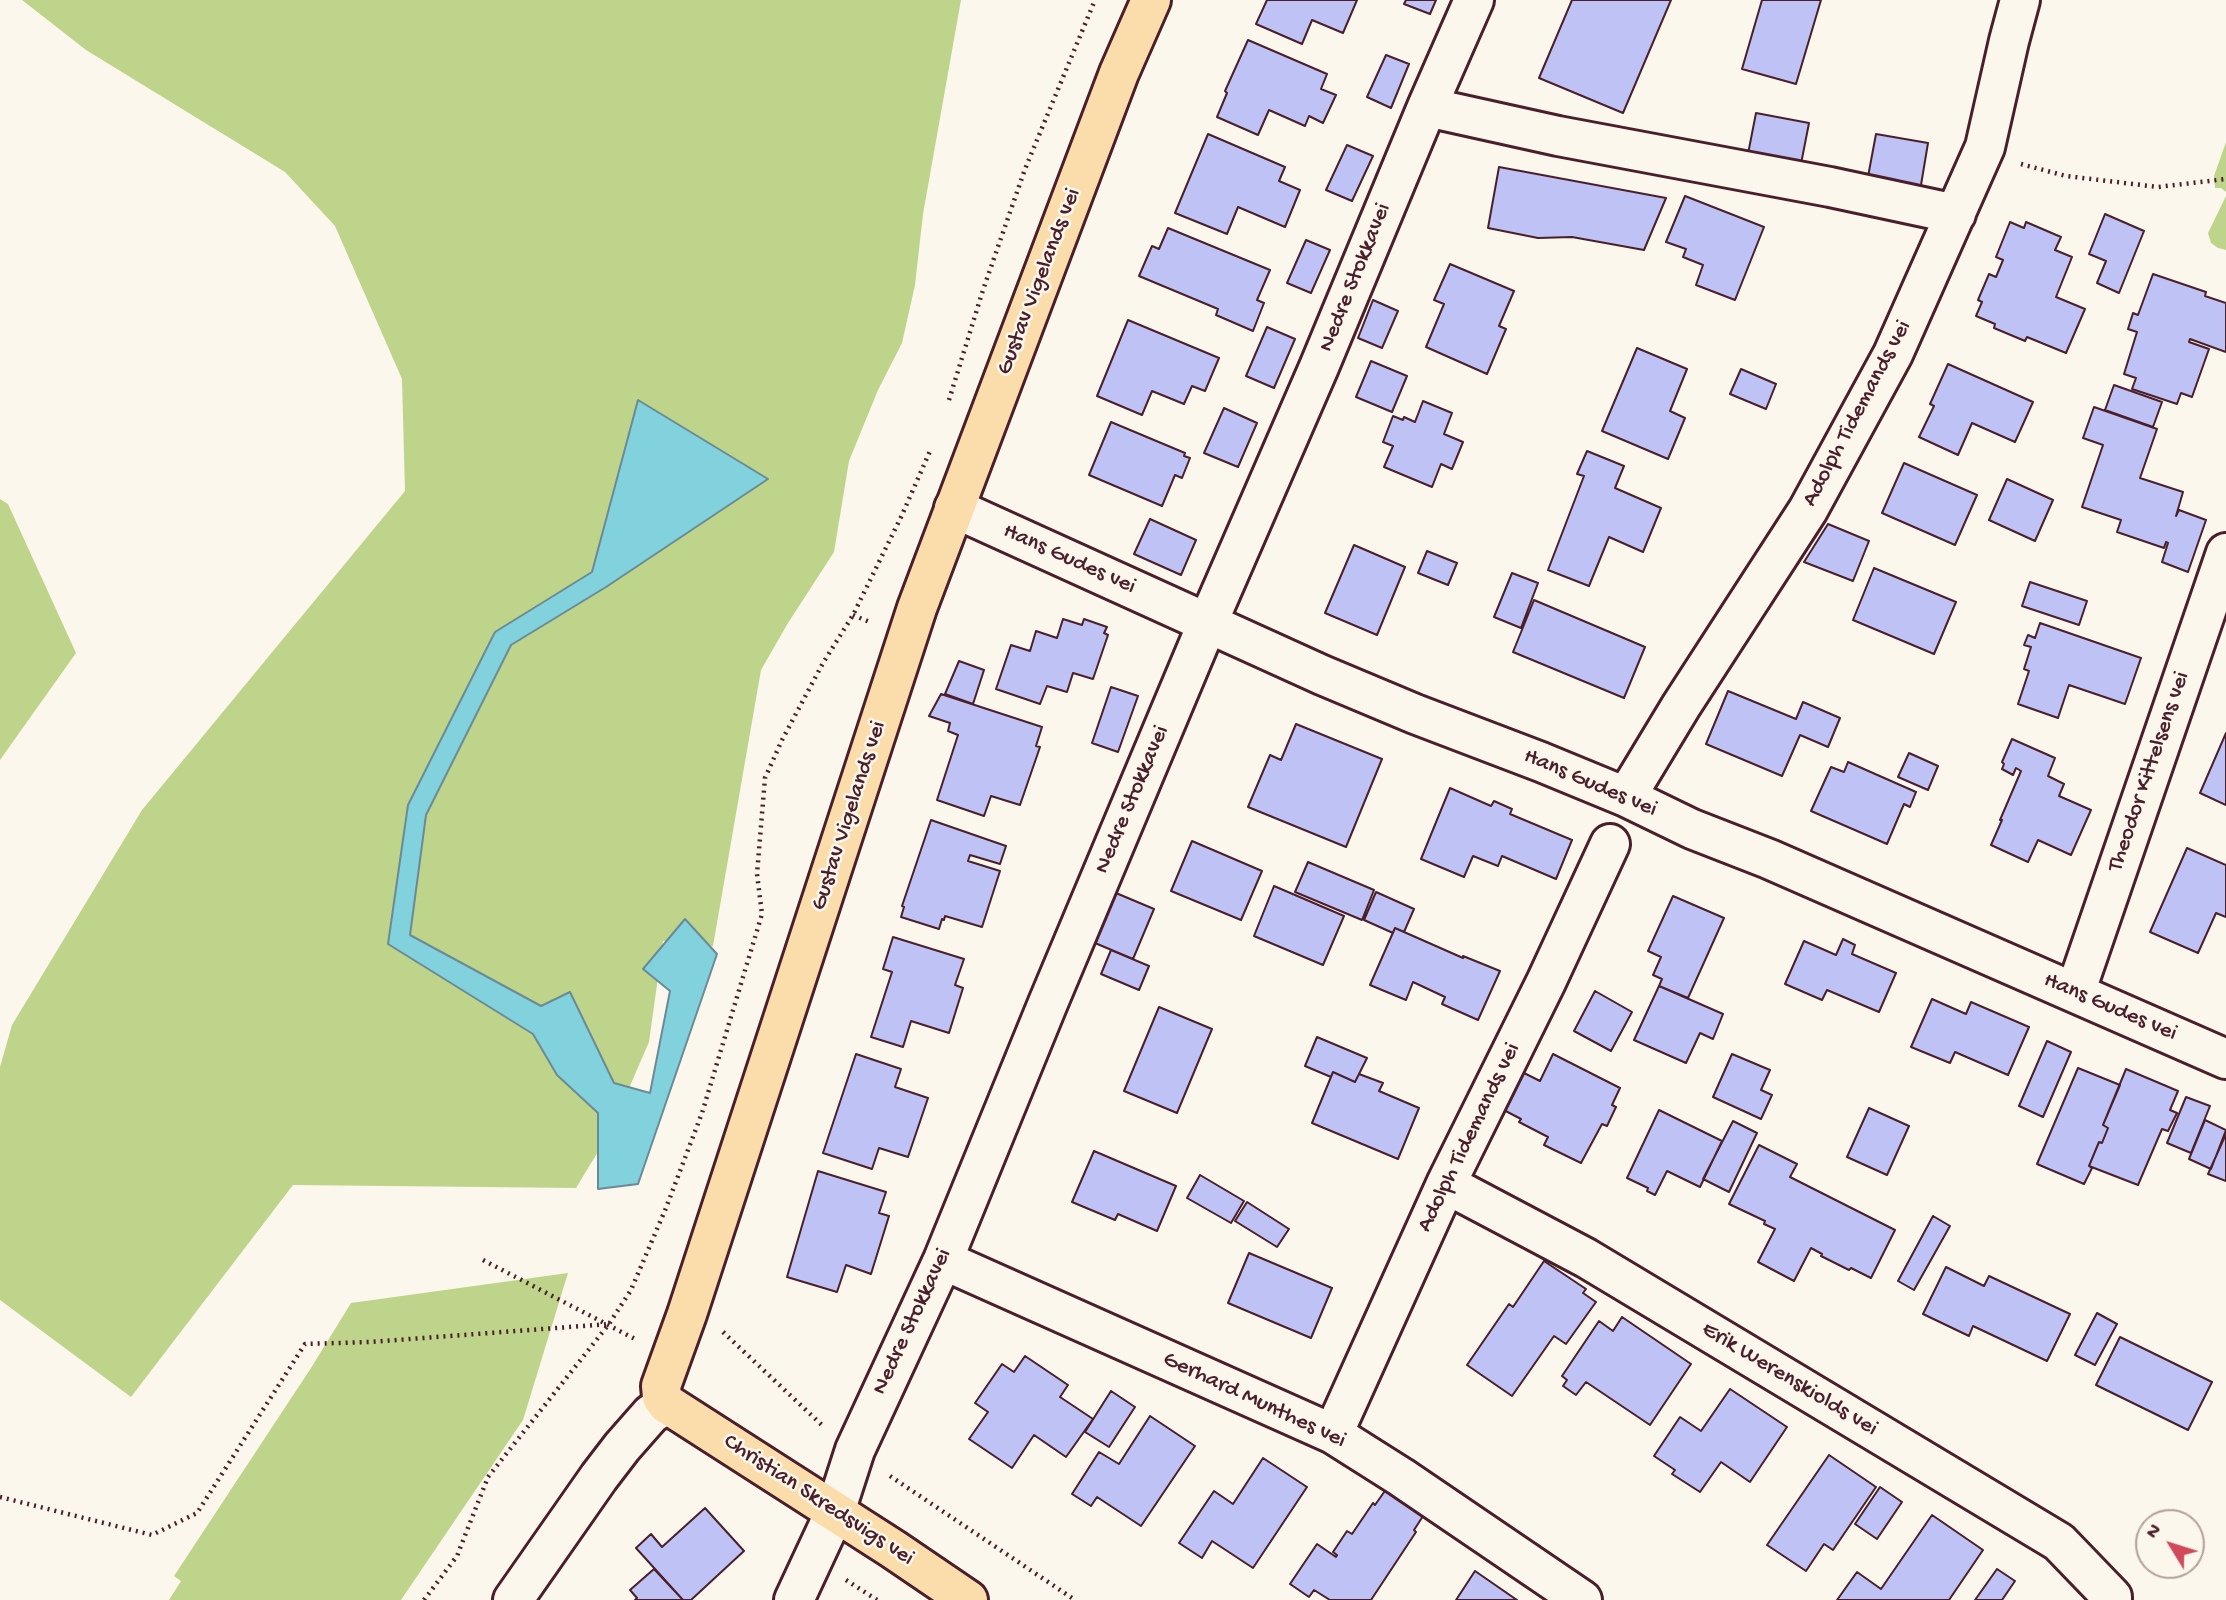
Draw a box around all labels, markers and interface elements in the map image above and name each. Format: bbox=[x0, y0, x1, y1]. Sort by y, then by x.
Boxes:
street label: Gustav Vigelands vei bbox=[992, 185, 1088, 379]
street label: Nedre Stokkavei bbox=[1314, 200, 1398, 356]
street label: Adolph Tidemands vei bbox=[1797, 316, 1919, 512]
street label: Hans Gudes vei bbox=[998, 518, 1140, 602]
street label: Theodor Kittelsens vei bbox=[2103, 668, 2197, 876]
street label: Gustav Vigelands vei bbox=[806, 718, 894, 914]
street label: Nedre Stokkavei bbox=[1089, 722, 1177, 878]
street label: Hans Gudes vei bbox=[1519, 743, 1661, 825]
street label: Hans Gudes vei bbox=[2039, 967, 2181, 1049]
street label: Adolph Tidemands vei bbox=[1412, 1039, 1528, 1237]
street label: Nedre Stokkavei bbox=[867, 1245, 959, 1399]
street label: Erik Werenskiolds vei bbox=[1696, 1317, 1882, 1443]
street label: Gerhard Munthes vei bbox=[1158, 1346, 1350, 1456]
street label: Christian Skredsvigs vei bbox=[717, 1429, 919, 1573]
north arrow bbox=[2135, 1509, 2205, 1579]
text: N bbox=[2142, 1520, 2168, 1544]

